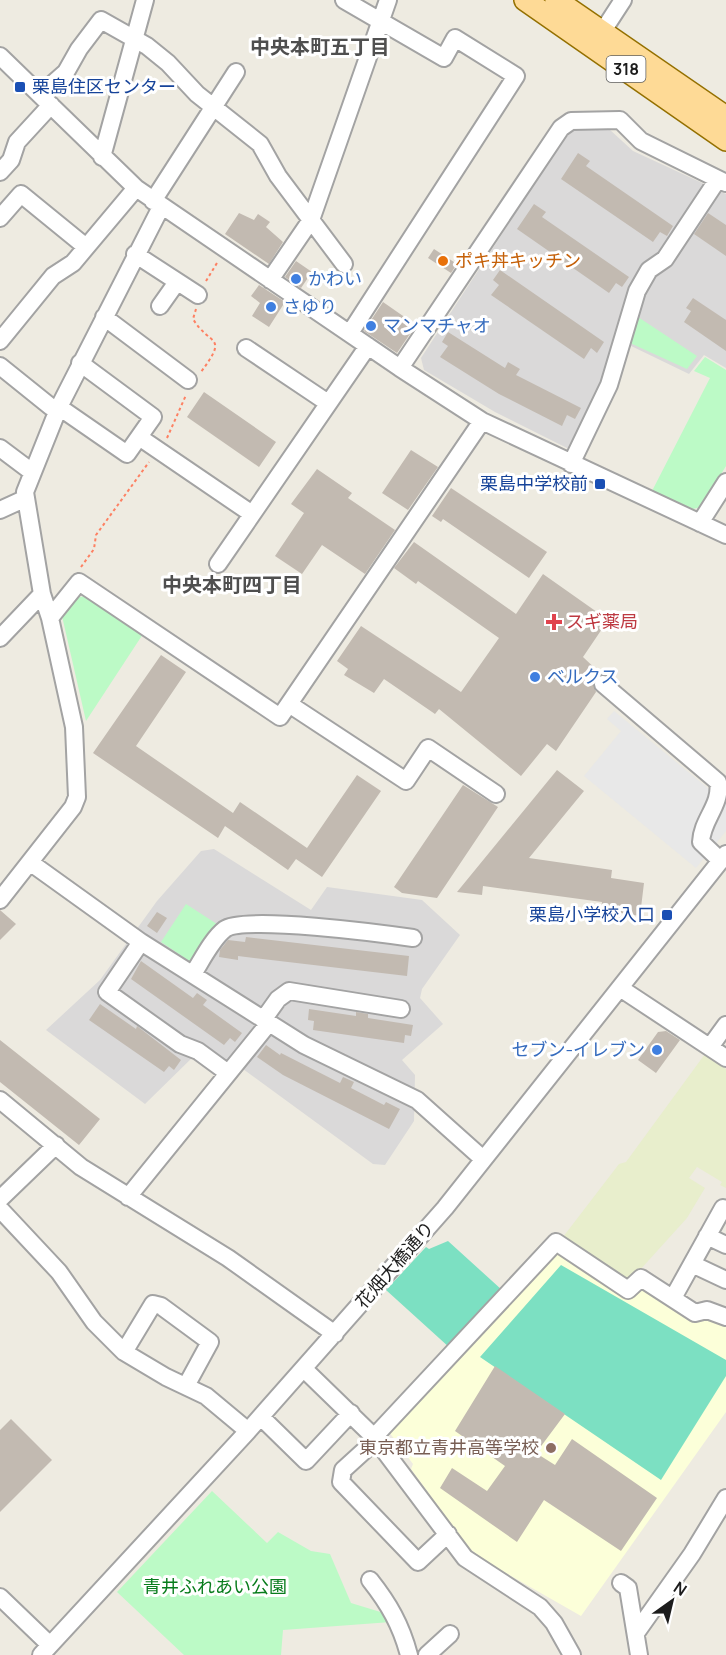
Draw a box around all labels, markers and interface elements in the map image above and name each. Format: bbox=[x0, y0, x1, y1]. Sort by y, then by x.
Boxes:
district label: 中央本町五丁目 bbox=[250, 33, 390, 60]
road number: 318 bbox=[606, 56, 646, 82]
place label: 栗島住区センター bbox=[32, 74, 176, 98]
marker: 栗島住区センター bbox=[13, 80, 27, 94]
place label: ポキ丼キッチン bbox=[455, 248, 581, 272]
marker: ポキ丼キッチン bbox=[436, 254, 450, 268]
place label: かわい bbox=[308, 266, 362, 290]
marker: かわい bbox=[289, 272, 303, 286]
place label: さゆり bbox=[283, 294, 337, 318]
marker: さゆり bbox=[264, 300, 278, 314]
place label: マンマチャオ bbox=[383, 313, 491, 337]
marker: マンマチャオ bbox=[364, 319, 378, 333]
place label: 栗島中学校前 bbox=[480, 471, 588, 495]
marker: 栗島中学校前 bbox=[593, 477, 607, 491]
district label: 中央本町四丁目 bbox=[162, 571, 302, 598]
place label: スギ薬局 bbox=[566, 609, 638, 633]
marker: スギ薬局 bbox=[547, 615, 561, 629]
place label: ベルクス bbox=[547, 664, 618, 688]
marker: ベルクス bbox=[528, 670, 542, 684]
place label: 栗島小学校入口 bbox=[529, 902, 655, 926]
marker: 栗島小学校入口 bbox=[660, 908, 674, 922]
place label: セブン-イレブン bbox=[511, 1037, 645, 1061]
marker: セブン-イレブン bbox=[650, 1043, 664, 1057]
street label: 花畑大橋通り bbox=[350, 1216, 439, 1313]
place label: 東京都立青井高等学校 bbox=[359, 1435, 539, 1459]
marker: 東京都立青井高等学校 bbox=[544, 1441, 558, 1455]
north arrow bbox=[642, 1571, 702, 1631]
park label: 青井ふれあい公園 bbox=[143, 1574, 287, 1598]
text: N bbox=[669, 1576, 691, 1601]

